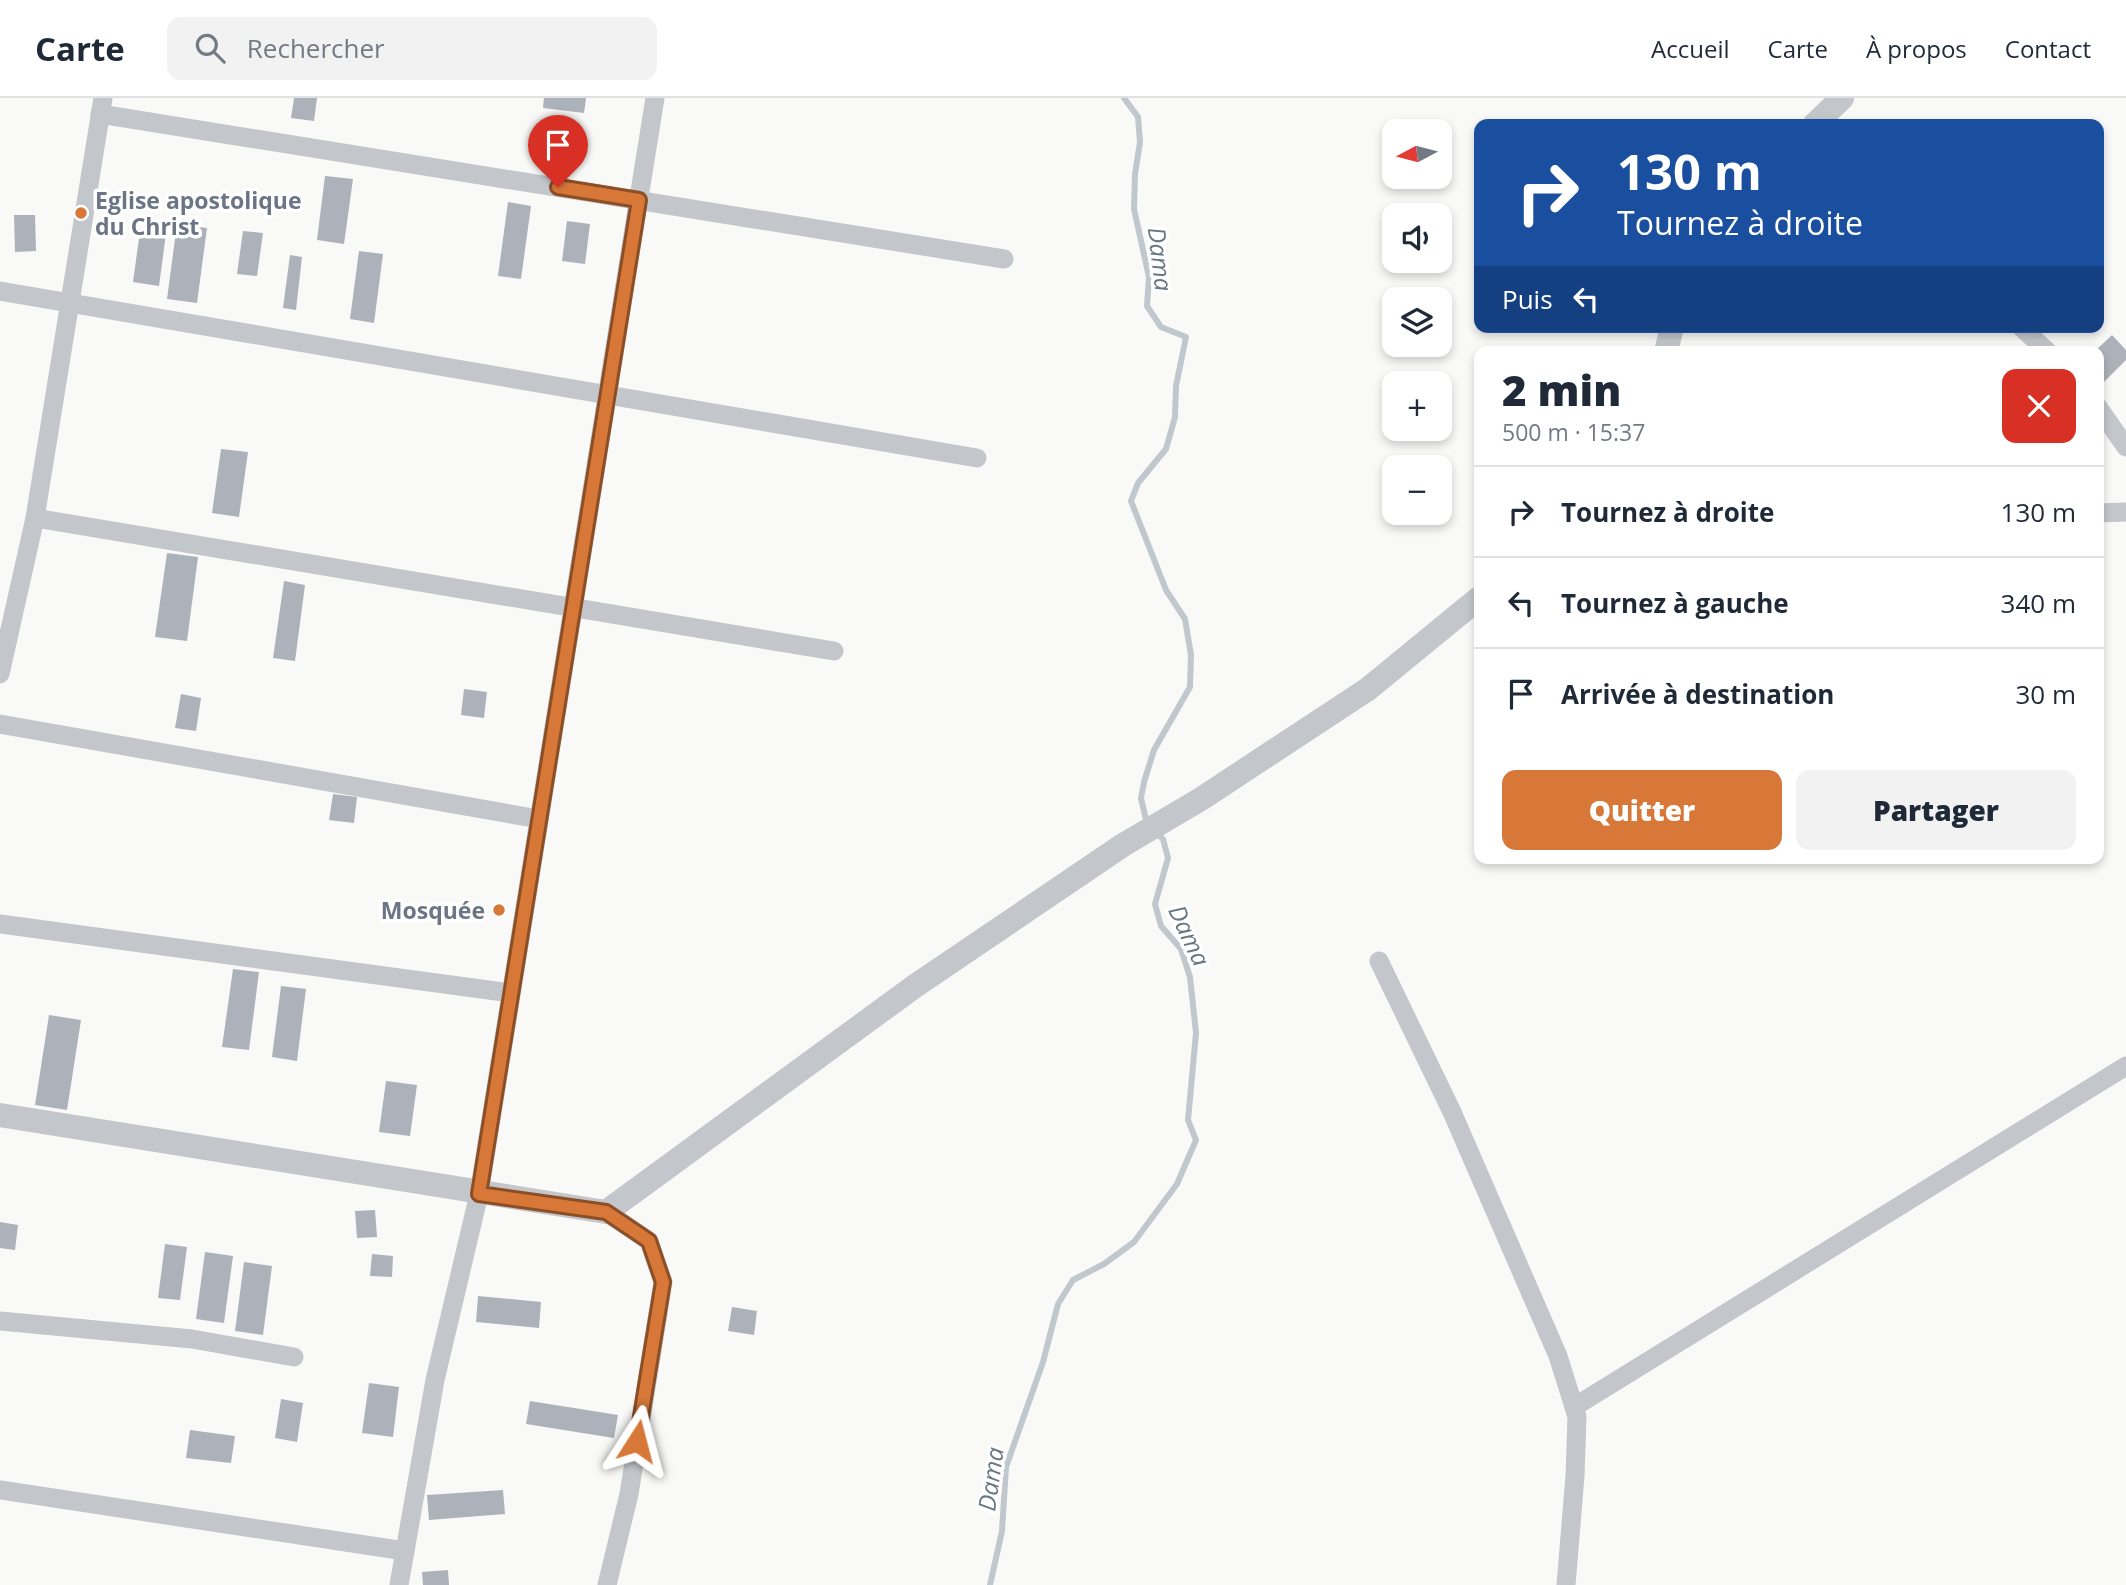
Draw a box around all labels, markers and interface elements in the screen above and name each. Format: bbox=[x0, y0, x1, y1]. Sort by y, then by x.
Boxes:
search box bbox=[167, 17, 657, 80]
text: Carte bbox=[35, 26, 125, 71]
icon: search bbox=[191, 29, 229, 67]
text: Rechercher bbox=[247, 30, 385, 66]
text: Accueil bbox=[1651, 32, 1730, 65]
text: Carte bbox=[1768, 32, 1828, 65]
text: À propos bbox=[1866, 32, 1967, 65]
text: Contact bbox=[2005, 32, 2091, 65]
pin bbox=[528, 115, 588, 187]
north arrow bbox=[1382, 119, 1452, 189]
map controls bbox=[1382, 119, 1452, 525]
icon: arrive bbox=[539, 126, 577, 164]
text: 130 m bbox=[1617, 138, 1762, 204]
icon: right bbox=[1502, 147, 1593, 238]
place label: Eglise apostolique du Christ bbox=[95, 184, 302, 242]
text: Tournez à droite bbox=[1617, 201, 1863, 244]
button: sound bbox=[1382, 203, 1452, 273]
marker: Eglise apostolique du Christ bbox=[73, 205, 89, 221]
water label: Dama bbox=[1141, 225, 1181, 293]
icon: left bbox=[1567, 280, 1605, 318]
text: Puis bbox=[1502, 281, 1553, 317]
button: layers bbox=[1382, 287, 1452, 357]
text: 2 min bbox=[1502, 361, 1621, 418]
button: close bbox=[2002, 369, 2076, 443]
button: + bbox=[1382, 371, 1452, 441]
text: 500 m · 15:37 bbox=[1502, 416, 1645, 448]
button: − bbox=[1382, 455, 1452, 525]
icon: right bbox=[1502, 493, 1540, 531]
text: Tournez à droite bbox=[1561, 494, 1774, 530]
text: 130 m bbox=[2001, 494, 2076, 530]
icon: left bbox=[1502, 584, 1540, 622]
text: Tournez à gauche bbox=[1561, 585, 1789, 621]
text: 340 m bbox=[2001, 585, 2076, 621]
icon: arrive bbox=[1502, 675, 1540, 713]
text: Arrivée à destination bbox=[1561, 676, 1834, 712]
text: 30 m bbox=[2015, 676, 2076, 712]
button: Quitter bbox=[1502, 770, 1782, 850]
button: Partager bbox=[1796, 770, 2076, 850]
place label: Mosquée bbox=[381, 894, 485, 926]
water label: Dama bbox=[1162, 899, 1219, 971]
marker: Mosquée bbox=[491, 902, 507, 918]
position arrow bbox=[600, 1404, 674, 1478]
water label: Dama bbox=[969, 1445, 1011, 1513]

